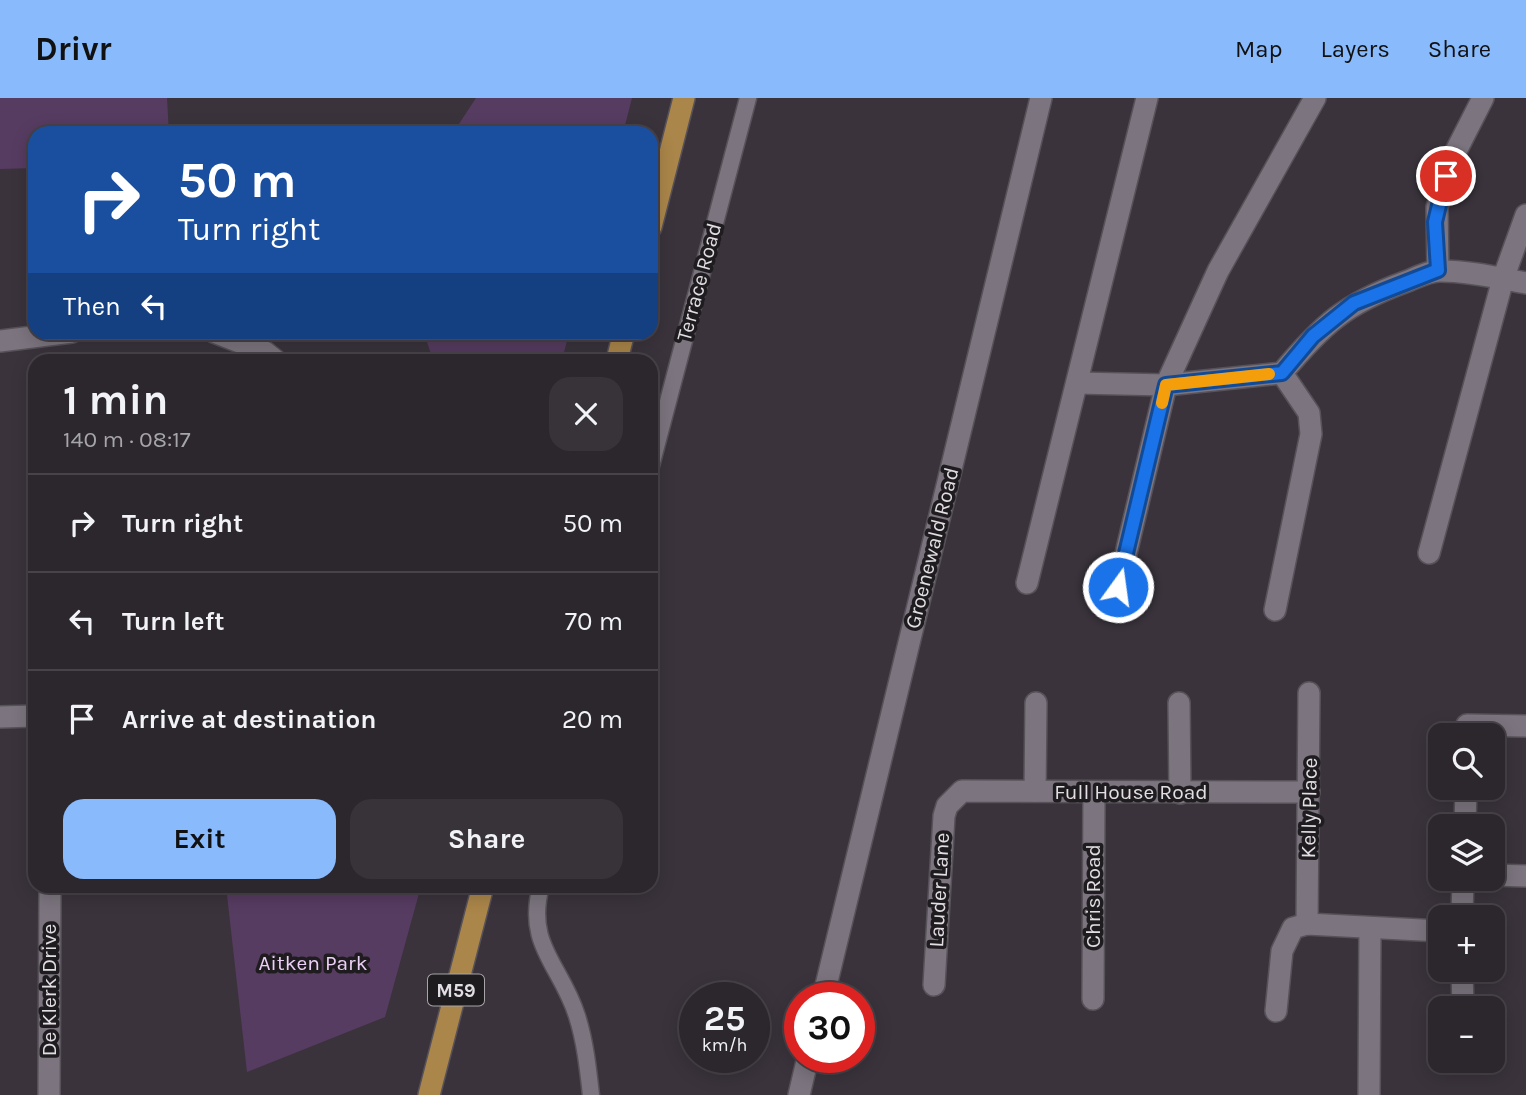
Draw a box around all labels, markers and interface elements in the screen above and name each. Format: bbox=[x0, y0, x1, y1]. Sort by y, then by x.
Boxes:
text: Drivr bbox=[35, 30, 112, 68]
text: Map bbox=[1235, 35, 1283, 63]
text: Layers bbox=[1321, 35, 1390, 63]
text: Share bbox=[1428, 35, 1491, 63]
pin bbox=[1416, 146, 1476, 206]
text: 50 m bbox=[178, 152, 296, 209]
icon: right bbox=[63, 154, 154, 245]
icon: arrive bbox=[1427, 157, 1465, 195]
text: Turn right bbox=[178, 211, 320, 248]
street label: Terrace Road bbox=[672, 220, 726, 344]
icon: left bbox=[135, 287, 173, 325]
text: Then bbox=[63, 291, 121, 322]
text: 1 min bbox=[63, 375, 168, 425]
button: close bbox=[549, 377, 623, 451]
text: 140 m · 08:17 bbox=[63, 426, 191, 453]
street label: Groenewald Road bbox=[900, 465, 964, 631]
icon: right bbox=[63, 504, 101, 542]
text: Turn right bbox=[122, 508, 243, 539]
text: 50 m bbox=[562, 508, 623, 539]
position arrow bbox=[1081, 550, 1155, 624]
icon: left bbox=[63, 602, 101, 640]
text: Turn left bbox=[122, 606, 224, 637]
text: 70 m bbox=[565, 606, 623, 637]
icon: arrive bbox=[63, 700, 101, 738]
text: Arrive at destination bbox=[122, 704, 376, 735]
text: 20 m bbox=[562, 704, 623, 735]
map controls bbox=[1428, 723, 1505, 1073]
button: search bbox=[1428, 723, 1505, 800]
street label: Kelly Place bbox=[1296, 757, 1322, 859]
street label: Full House Road bbox=[1054, 780, 1208, 804]
button: Exit bbox=[63, 799, 336, 879]
button: Share bbox=[350, 799, 623, 879]
button: layers bbox=[1428, 814, 1505, 891]
street label: Lauder Lane bbox=[924, 832, 954, 948]
street label: Chris Road bbox=[1081, 844, 1105, 948]
button: + bbox=[1428, 905, 1505, 982]
street label: De Klerk Drive bbox=[37, 924, 61, 1056]
park label: Aitken Park bbox=[258, 951, 368, 975]
road number: M59 bbox=[428, 974, 484, 1006]
speed limit sign: 30 bbox=[784, 982, 875, 1073]
button: − bbox=[1428, 996, 1505, 1073]
text: 25 bbox=[704, 998, 745, 1039]
text: km/h bbox=[702, 1034, 747, 1056]

